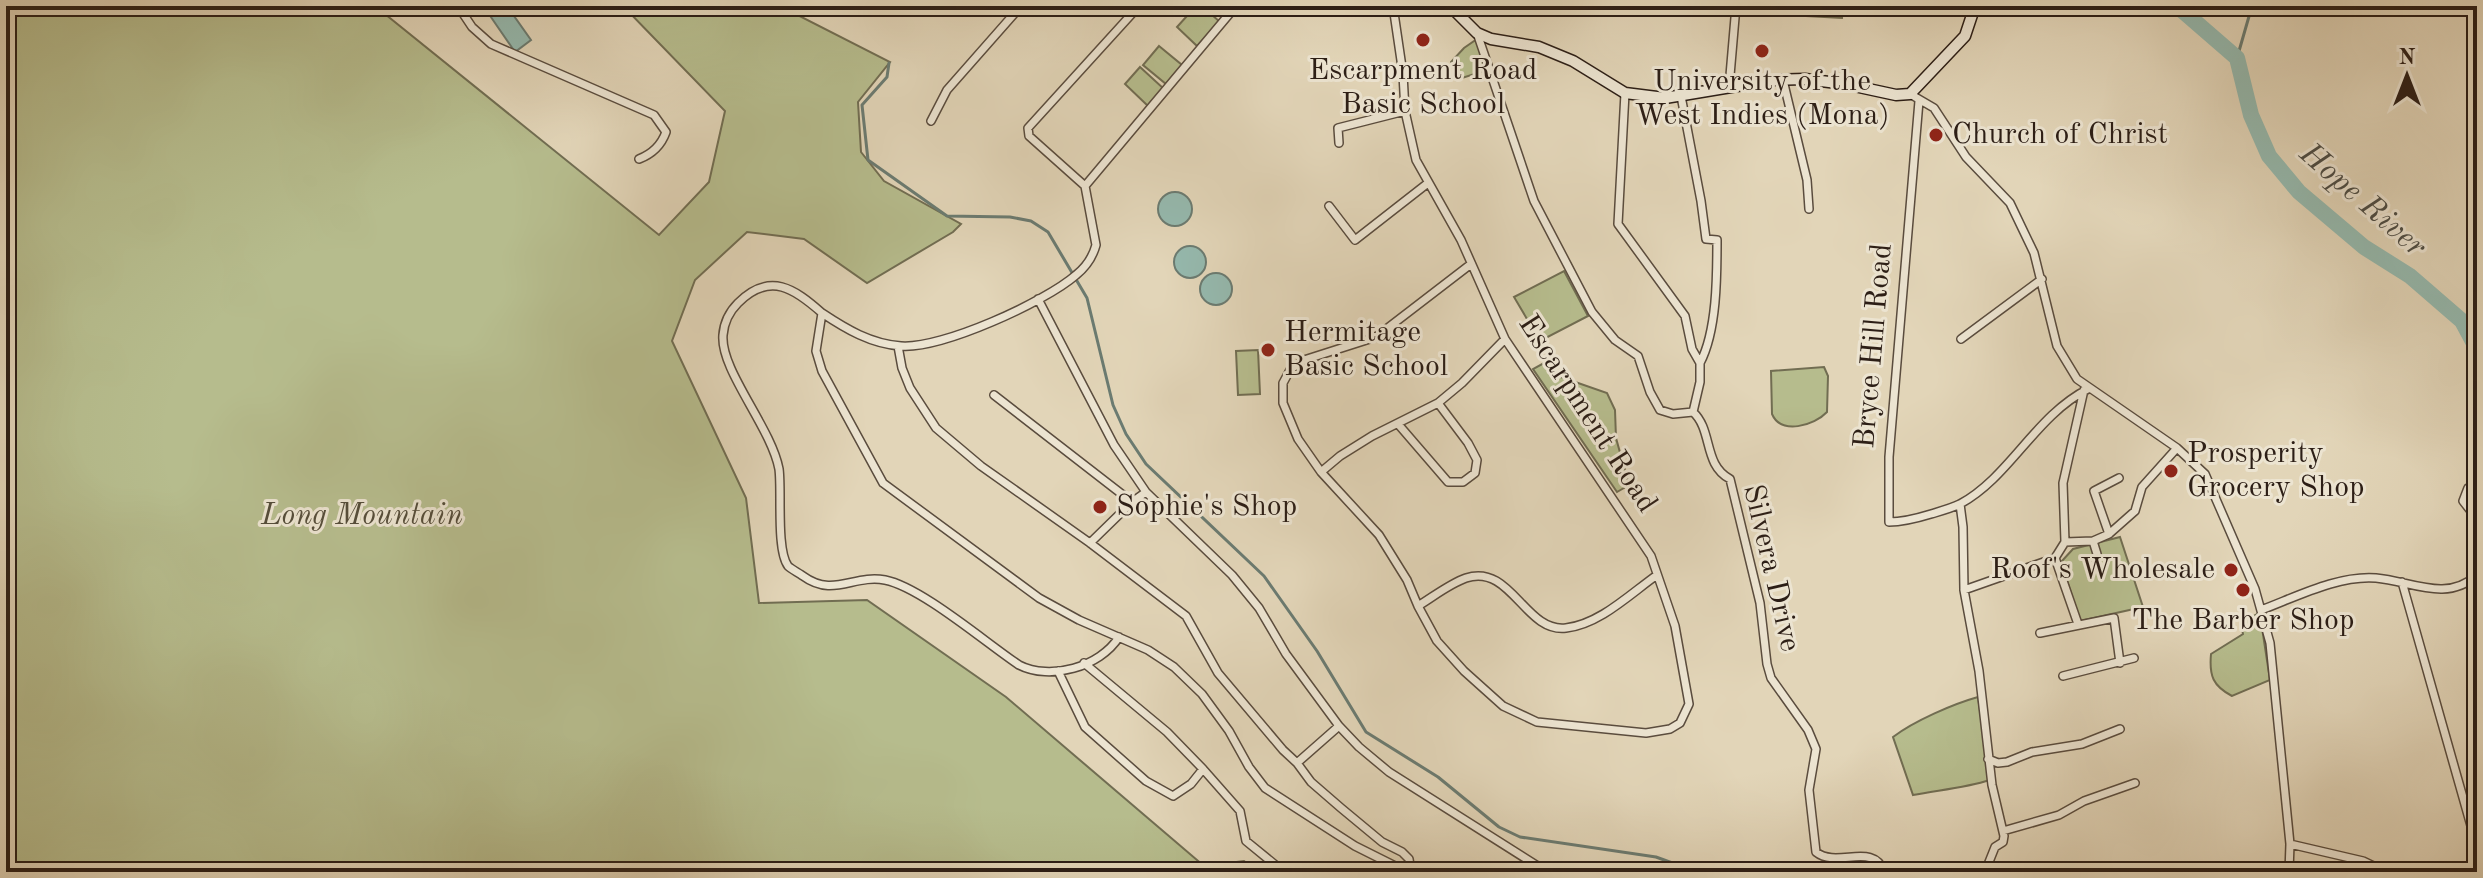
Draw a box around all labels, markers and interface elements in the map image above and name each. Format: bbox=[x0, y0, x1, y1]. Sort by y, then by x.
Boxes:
marker: Escarpment Road Basic School bbox=[1414, 31, 1432, 49]
north arrow bbox=[2367, 36, 2447, 116]
marker: University of the West Indies (Mona) bbox=[1753, 42, 1771, 60]
text: N bbox=[2399, 47, 2416, 69]
place label: Escarpment Road Basic School bbox=[1308, 56, 1538, 120]
place label: University of the West Indies (Mona) bbox=[1634, 67, 1890, 131]
place label: Church of Christ bbox=[1952, 120, 2168, 150]
marker: Church of Christ bbox=[1927, 126, 1945, 144]
water label: Hope River bbox=[2292, 137, 2432, 265]
street label: Bryce Hill Road bbox=[1850, 242, 1898, 450]
street label: Escarpment Road bbox=[1512, 310, 1662, 518]
place label: Hermitage Basic School bbox=[1284, 318, 1448, 382]
marker: Hermitage Basic School bbox=[1259, 341, 1277, 359]
place label: Prosperity Grocery Shop bbox=[2187, 439, 2365, 503]
marker: Prosperity Grocery Shop bbox=[2162, 462, 2180, 480]
street label: Silvera Drive bbox=[1737, 481, 1805, 655]
place label: Sophie's Shop bbox=[1116, 492, 1297, 522]
marker: Sophie's Shop bbox=[1091, 498, 1109, 516]
park label: Long Mountain bbox=[260, 501, 463, 531]
place label: Roof's Wholesale bbox=[1990, 555, 2215, 585]
marker: Roof's Wholesale bbox=[2222, 561, 2240, 579]
marker: The Barber Shop bbox=[2234, 581, 2252, 599]
place label: The Barber Shop bbox=[2132, 606, 2354, 636]

